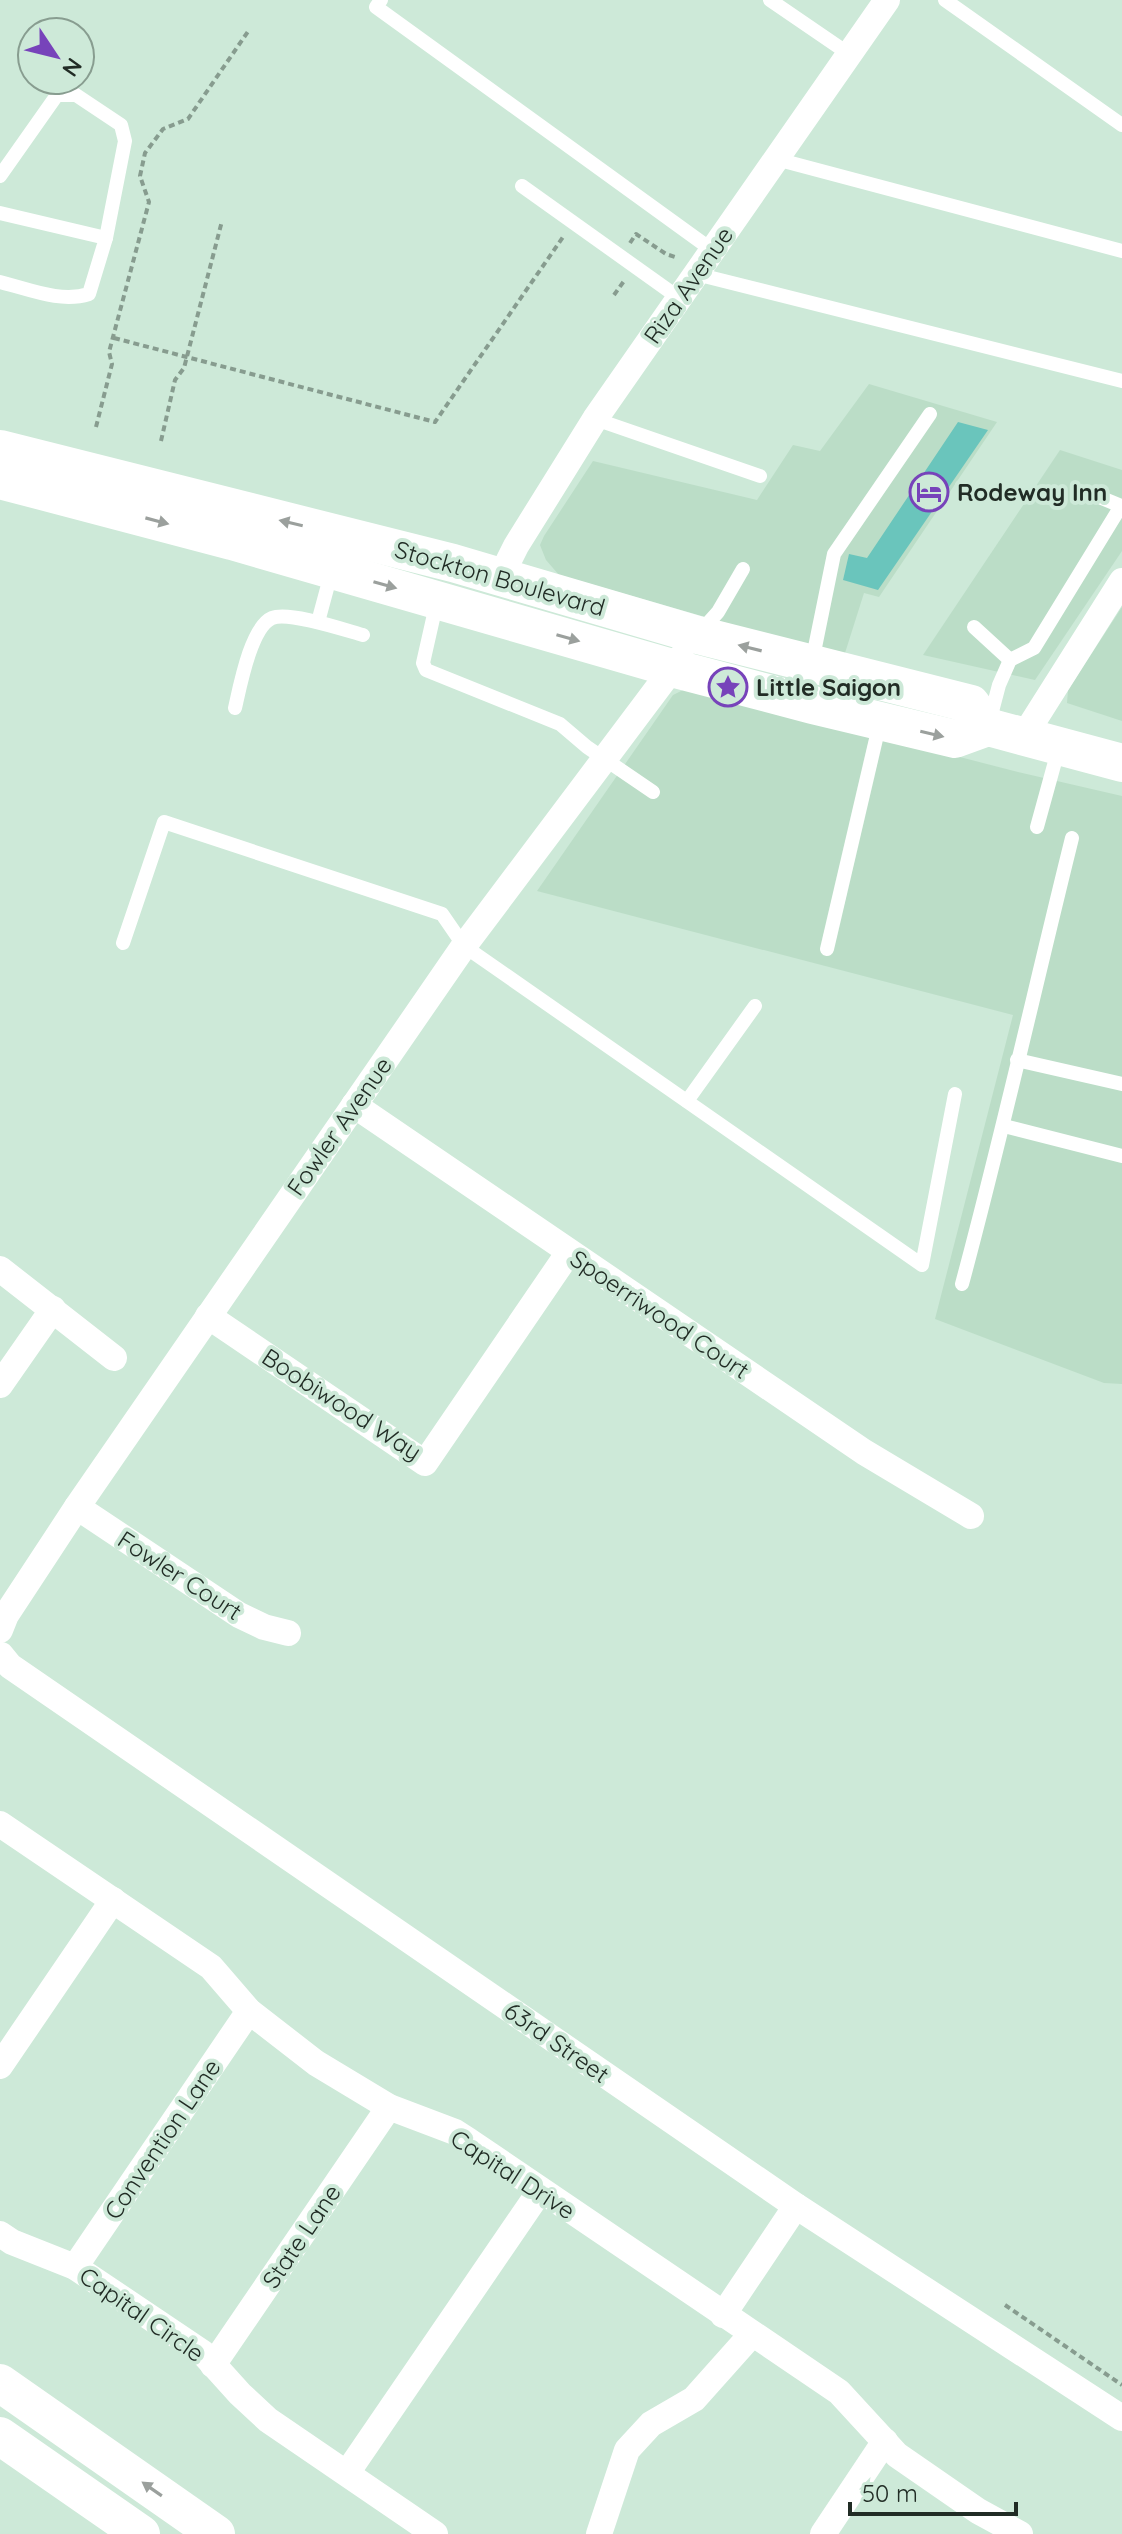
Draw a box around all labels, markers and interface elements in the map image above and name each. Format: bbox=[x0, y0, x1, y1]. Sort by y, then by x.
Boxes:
north arrow bbox=[16, 16, 96, 96]
text: N bbox=[56, 53, 88, 82]
street label: Riza Avenue bbox=[637, 221, 739, 349]
hotel icon: Rodeway Inn bbox=[908, 471, 950, 513]
place label: Rodeway Inn bbox=[957, 477, 1107, 507]
one-way arrow bbox=[144, 516, 169, 528]
one-way arrow bbox=[278, 516, 303, 529]
street label: Stockton Boulevard bbox=[392, 534, 608, 622]
one-way arrow bbox=[373, 579, 397, 592]
one-way arrow bbox=[556, 632, 580, 645]
one-way arrow bbox=[738, 641, 763, 654]
place icon: Little Saigon bbox=[707, 666, 749, 708]
place label: Little Saigon bbox=[756, 672, 901, 702]
one-way arrow bbox=[919, 728, 944, 740]
street label: Fowler Avenue bbox=[280, 1051, 398, 1201]
street label: Spoerriwood Court bbox=[565, 1243, 755, 1385]
street label: Boobiwood Way bbox=[257, 1341, 427, 1467]
street label: Fowler Court bbox=[112, 1524, 248, 1626]
street label: 63rd Street bbox=[499, 1995, 615, 2089]
street label: Convention Lane bbox=[97, 2053, 227, 2225]
street label: Capital Drive bbox=[445, 2123, 581, 2225]
street label: State Lane bbox=[255, 2178, 347, 2294]
street label: Capital Circle bbox=[74, 2260, 210, 2368]
scale bar bbox=[850, 2466, 1016, 2516]
text: 50 m bbox=[862, 2478, 918, 2508]
one-way arrow bbox=[142, 2482, 163, 2497]

